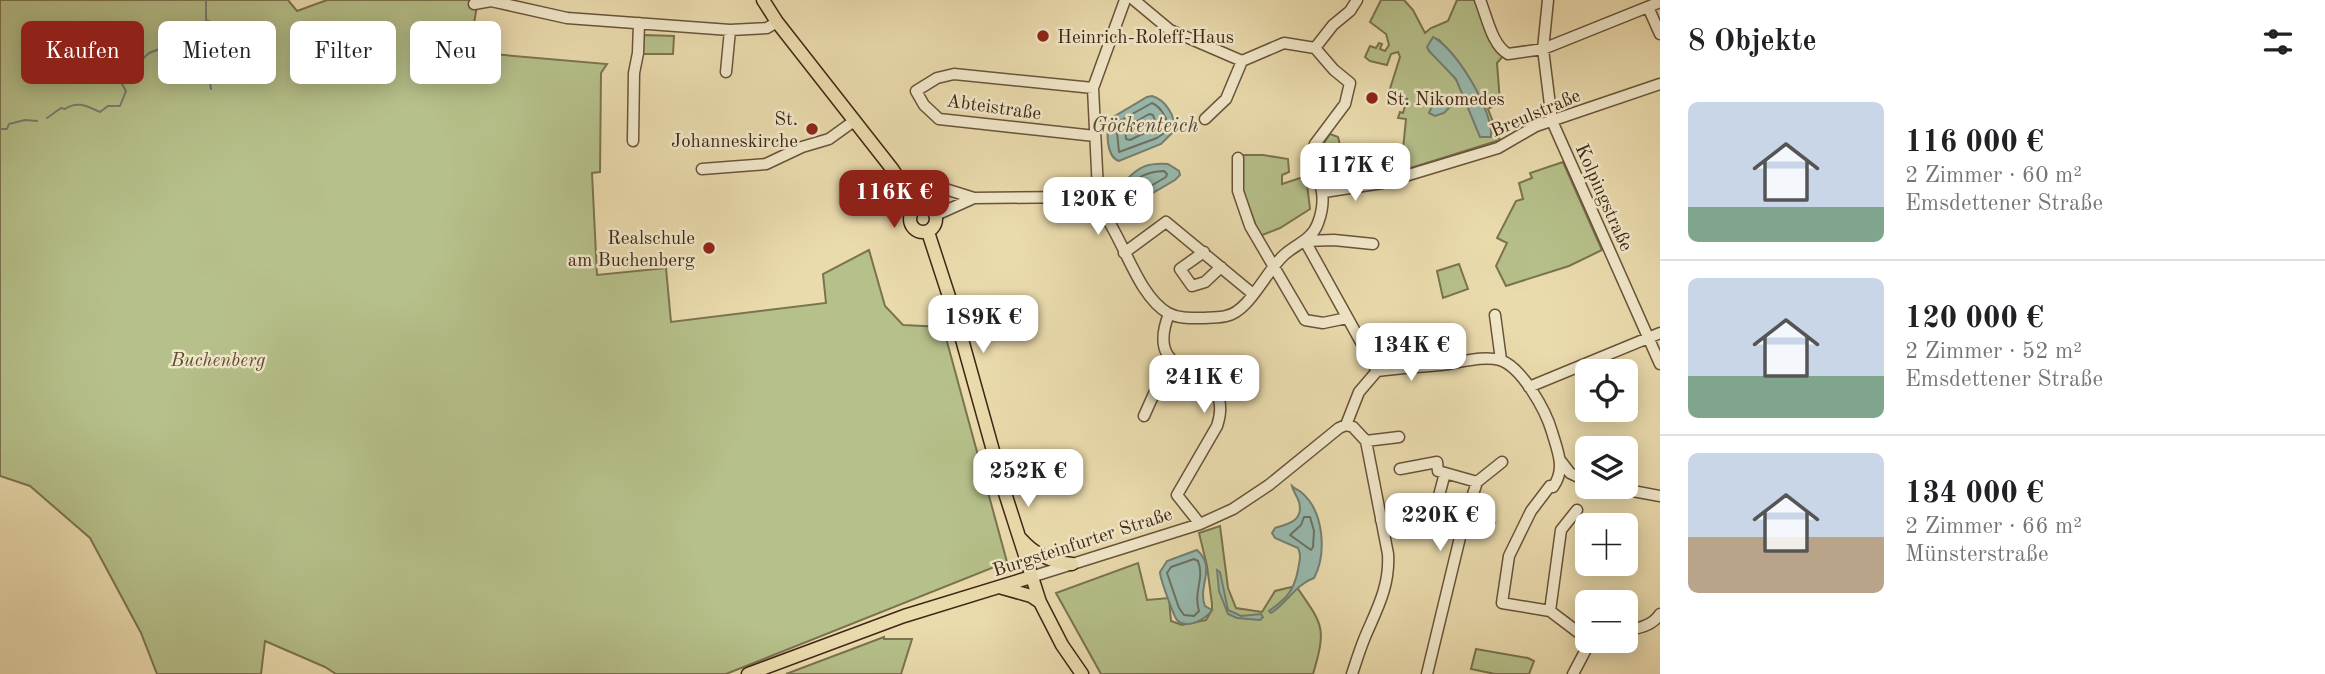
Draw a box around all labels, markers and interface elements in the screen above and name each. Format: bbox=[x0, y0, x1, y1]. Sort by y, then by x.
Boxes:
chip: Kaufen bbox=[21, 21, 144, 84]
chip: Mieten bbox=[158, 21, 276, 84]
chip: Filter bbox=[290, 21, 396, 84]
chip: Neu bbox=[410, 21, 501, 84]
icon: filters bbox=[2259, 23, 2297, 61]
text: 8 Objekte bbox=[1688, 27, 1817, 57]
marker: Heinrich-Roleff-Haus bbox=[1035, 28, 1051, 44]
place label: Heinrich-Roleff-Haus bbox=[1057, 29, 1234, 48]
street label: Breulstraße bbox=[1488, 87, 1584, 142]
marker: St. Nikomedes bbox=[1364, 90, 1380, 106]
place label: St. Nikomedes bbox=[1386, 91, 1505, 110]
street label: Abteistraße bbox=[945, 92, 1042, 125]
place label: St. Johanneskirche bbox=[671, 111, 798, 152]
water label: Göckenteich bbox=[1091, 116, 1199, 137]
marker: St. Johanneskirche bbox=[804, 121, 820, 137]
text: 116 000 € bbox=[1905, 128, 2044, 158]
icon: home bbox=[1744, 130, 1828, 214]
street label: Kolpingstraße bbox=[1571, 142, 1635, 255]
pin: 117K € bbox=[1298, 144, 1412, 203]
text: 117K € bbox=[1316, 154, 1394, 177]
text: 2 Zimmer · 60 m² bbox=[1905, 164, 2082, 187]
pin: 116K € bbox=[837, 170, 951, 230]
pin: 120K € bbox=[1041, 177, 1155, 237]
text: 116K € bbox=[855, 181, 933, 204]
text: 120K € bbox=[1059, 188, 1137, 211]
text: Emsdettener Straße bbox=[1905, 192, 2103, 215]
place label: Realschule am Buchenberg bbox=[568, 230, 696, 271]
marker: Realschule am Buchenberg bbox=[701, 240, 717, 256]
pin: 189K € bbox=[926, 296, 1040, 355]
text: 120 000 € bbox=[1905, 304, 2044, 334]
text: 189K € bbox=[944, 306, 1022, 329]
icon: home bbox=[1744, 306, 1828, 390]
pin: 134K € bbox=[1354, 324, 1468, 383]
text: 134K € bbox=[1372, 334, 1450, 357]
text: 2 Zimmer · 52 m² bbox=[1905, 340, 2082, 363]
park label: Buchenberg bbox=[170, 352, 265, 371]
pin: 241K € bbox=[1147, 356, 1261, 415]
map controls bbox=[1575, 359, 1638, 653]
button: locate bbox=[1575, 359, 1638, 422]
text: 241K € bbox=[1165, 366, 1243, 389]
text: Emsdettener Straße bbox=[1905, 368, 2103, 391]
button: layers bbox=[1575, 436, 1638, 499]
pin: 252K € bbox=[971, 449, 1085, 509]
text: 252K € bbox=[989, 460, 1067, 483]
text: 134 000 € bbox=[1905, 479, 2044, 509]
icon: home bbox=[1744, 481, 1828, 565]
pin: 220K € bbox=[1383, 494, 1497, 553]
text: 220K € bbox=[1401, 504, 1479, 527]
street label: Burgsteinfurter Straße bbox=[991, 505, 1175, 581]
button: + bbox=[1575, 513, 1638, 576]
text: 2 Zimmer · 66 m² bbox=[1905, 515, 2082, 538]
text: Münsterstraße bbox=[1905, 543, 2049, 566]
button: − bbox=[1575, 590, 1638, 653]

